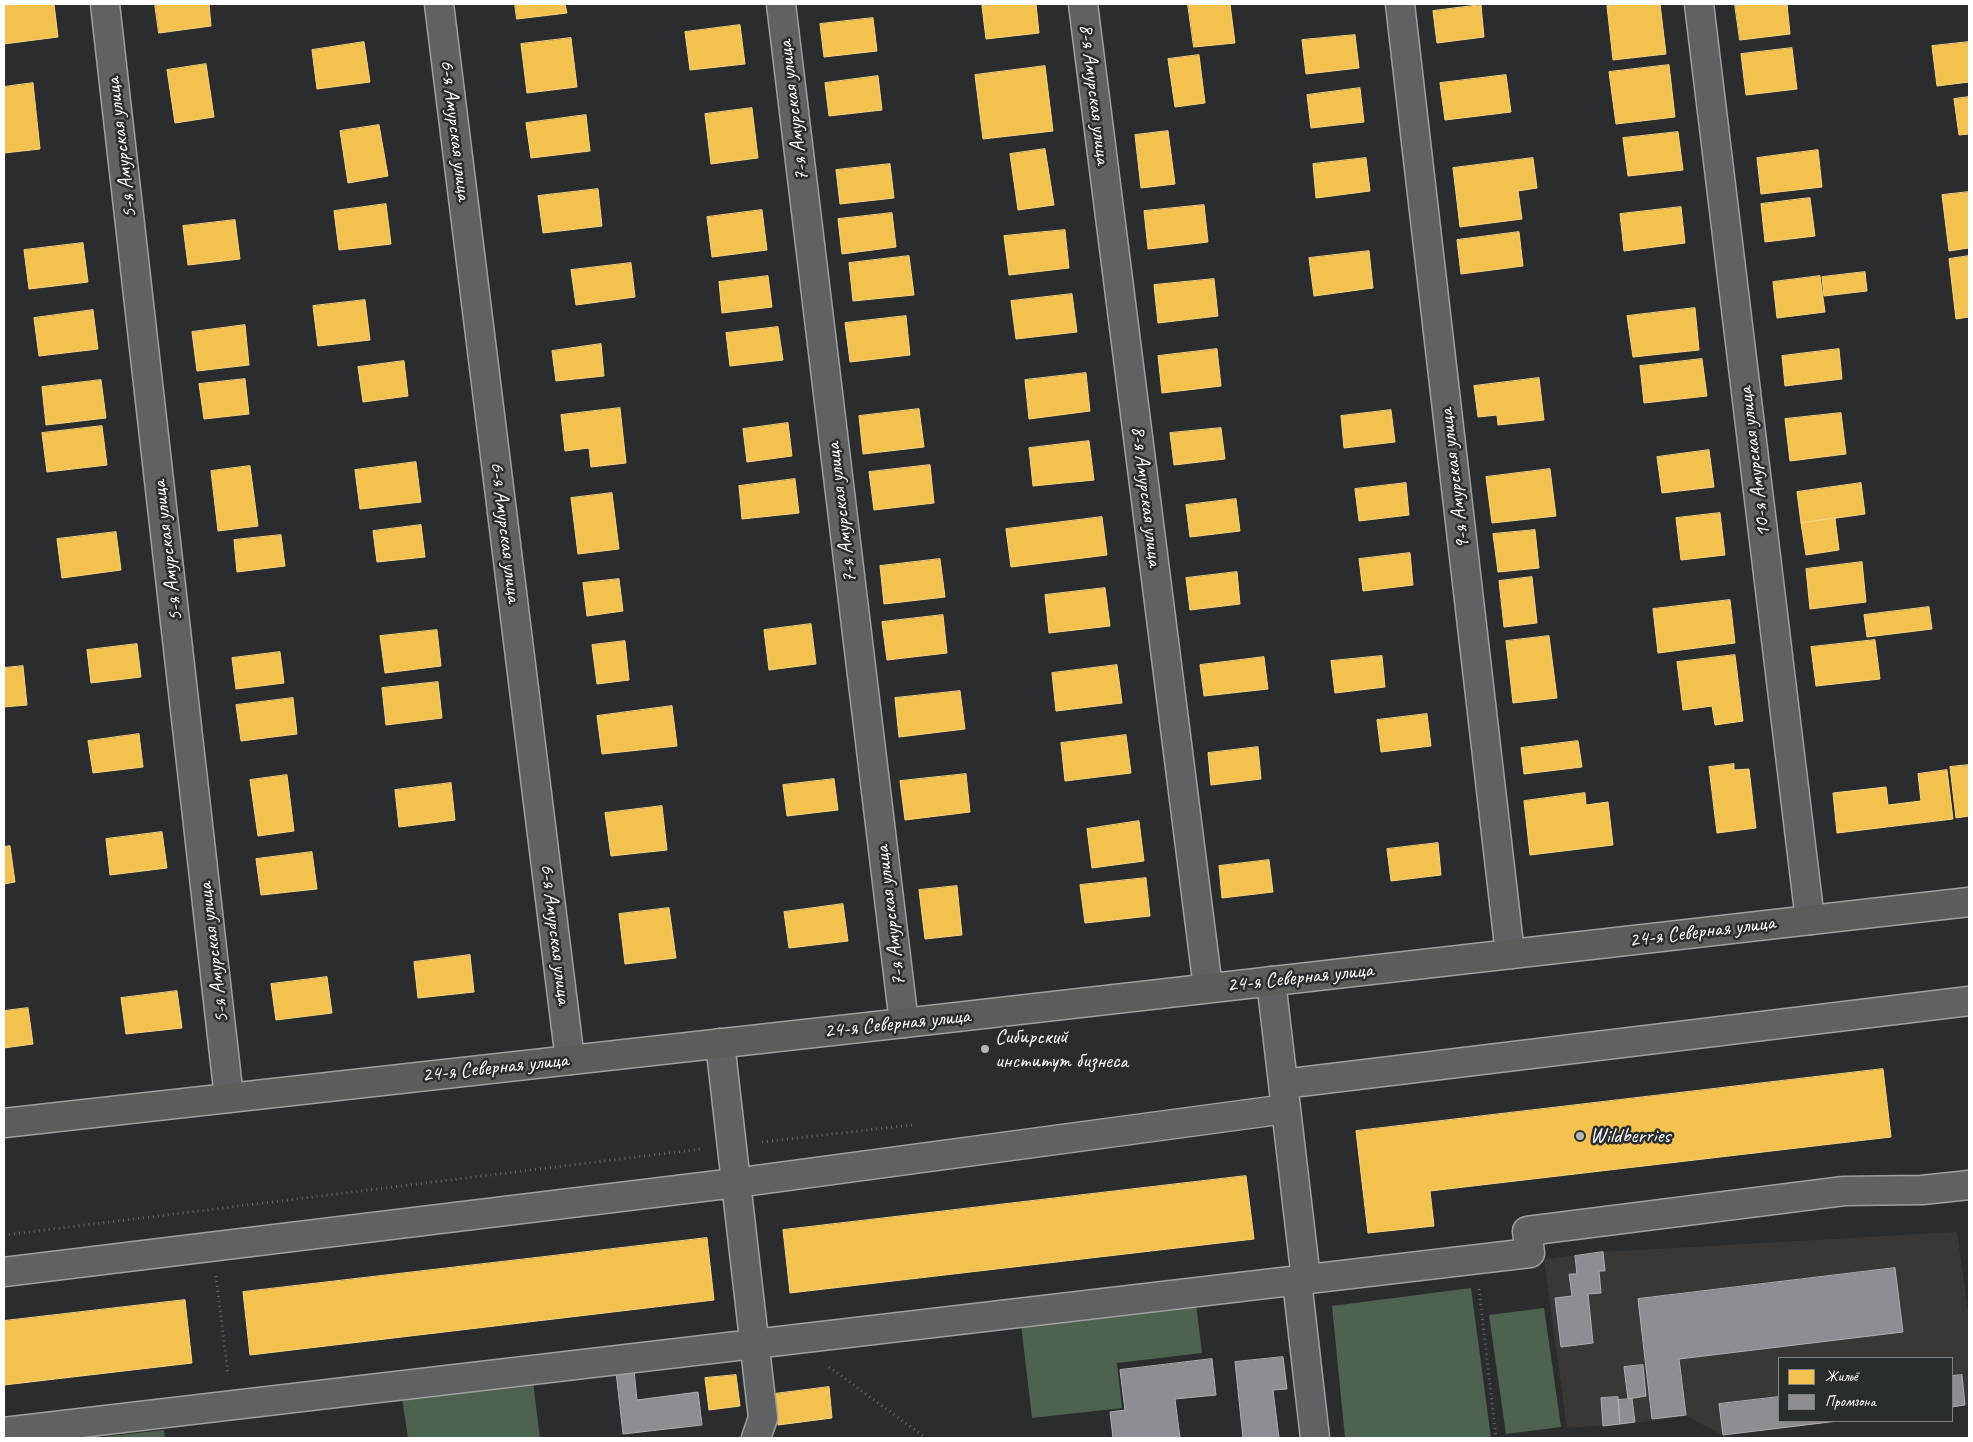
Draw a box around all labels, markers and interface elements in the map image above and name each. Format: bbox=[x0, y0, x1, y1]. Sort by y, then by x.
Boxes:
street label: 8-я Амурская улица bbox=[1073, 22, 1115, 166]
street label: 7-я Амурская улица bbox=[773, 39, 815, 183]
street label: 6-я Амурская улица bbox=[434, 58, 476, 202]
street label: 5-я Амурская улица bbox=[101, 76, 143, 220]
street label: 10-я Амурская улица bbox=[1733, 386, 1777, 538]
street label: 9-я Амурская улица bbox=[1434, 407, 1476, 551]
street label: 8-я Амурская улица bbox=[1125, 424, 1167, 568]
street label: 7-я Амурская улица bbox=[821, 441, 863, 585]
street label: 6-я Амурская улица bbox=[484, 460, 526, 604]
street label: 5-я Амурская улица bbox=[147, 479, 189, 623]
street label: 7-я Амурская улица bbox=[870, 844, 912, 988]
street label: 6-я Амурская улица bbox=[534, 862, 576, 1006]
street label: 5-я Амурская улица bbox=[193, 881, 235, 1025]
street label: 24-я Северная улица bbox=[1628, 911, 1776, 953]
street label: 24-я Северная улица bbox=[1226, 958, 1374, 998]
street label: 24-я Северная улица bbox=[823, 1004, 971, 1044]
place label: Сибирский институт бизнеса bbox=[995, 1024, 1128, 1074]
marker: Сибирский институт бизнеса bbox=[979, 1043, 991, 1055]
street label: 24-я Северная улица bbox=[421, 1048, 569, 1088]
place label: Wildberries bbox=[1590, 1123, 1670, 1149]
marker: Wildberries bbox=[1574, 1130, 1586, 1142]
legend bbox=[1778, 1357, 1953, 1422]
text: Жильё bbox=[1825, 1367, 1858, 1386]
text: Промзона bbox=[1825, 1392, 1876, 1411]

